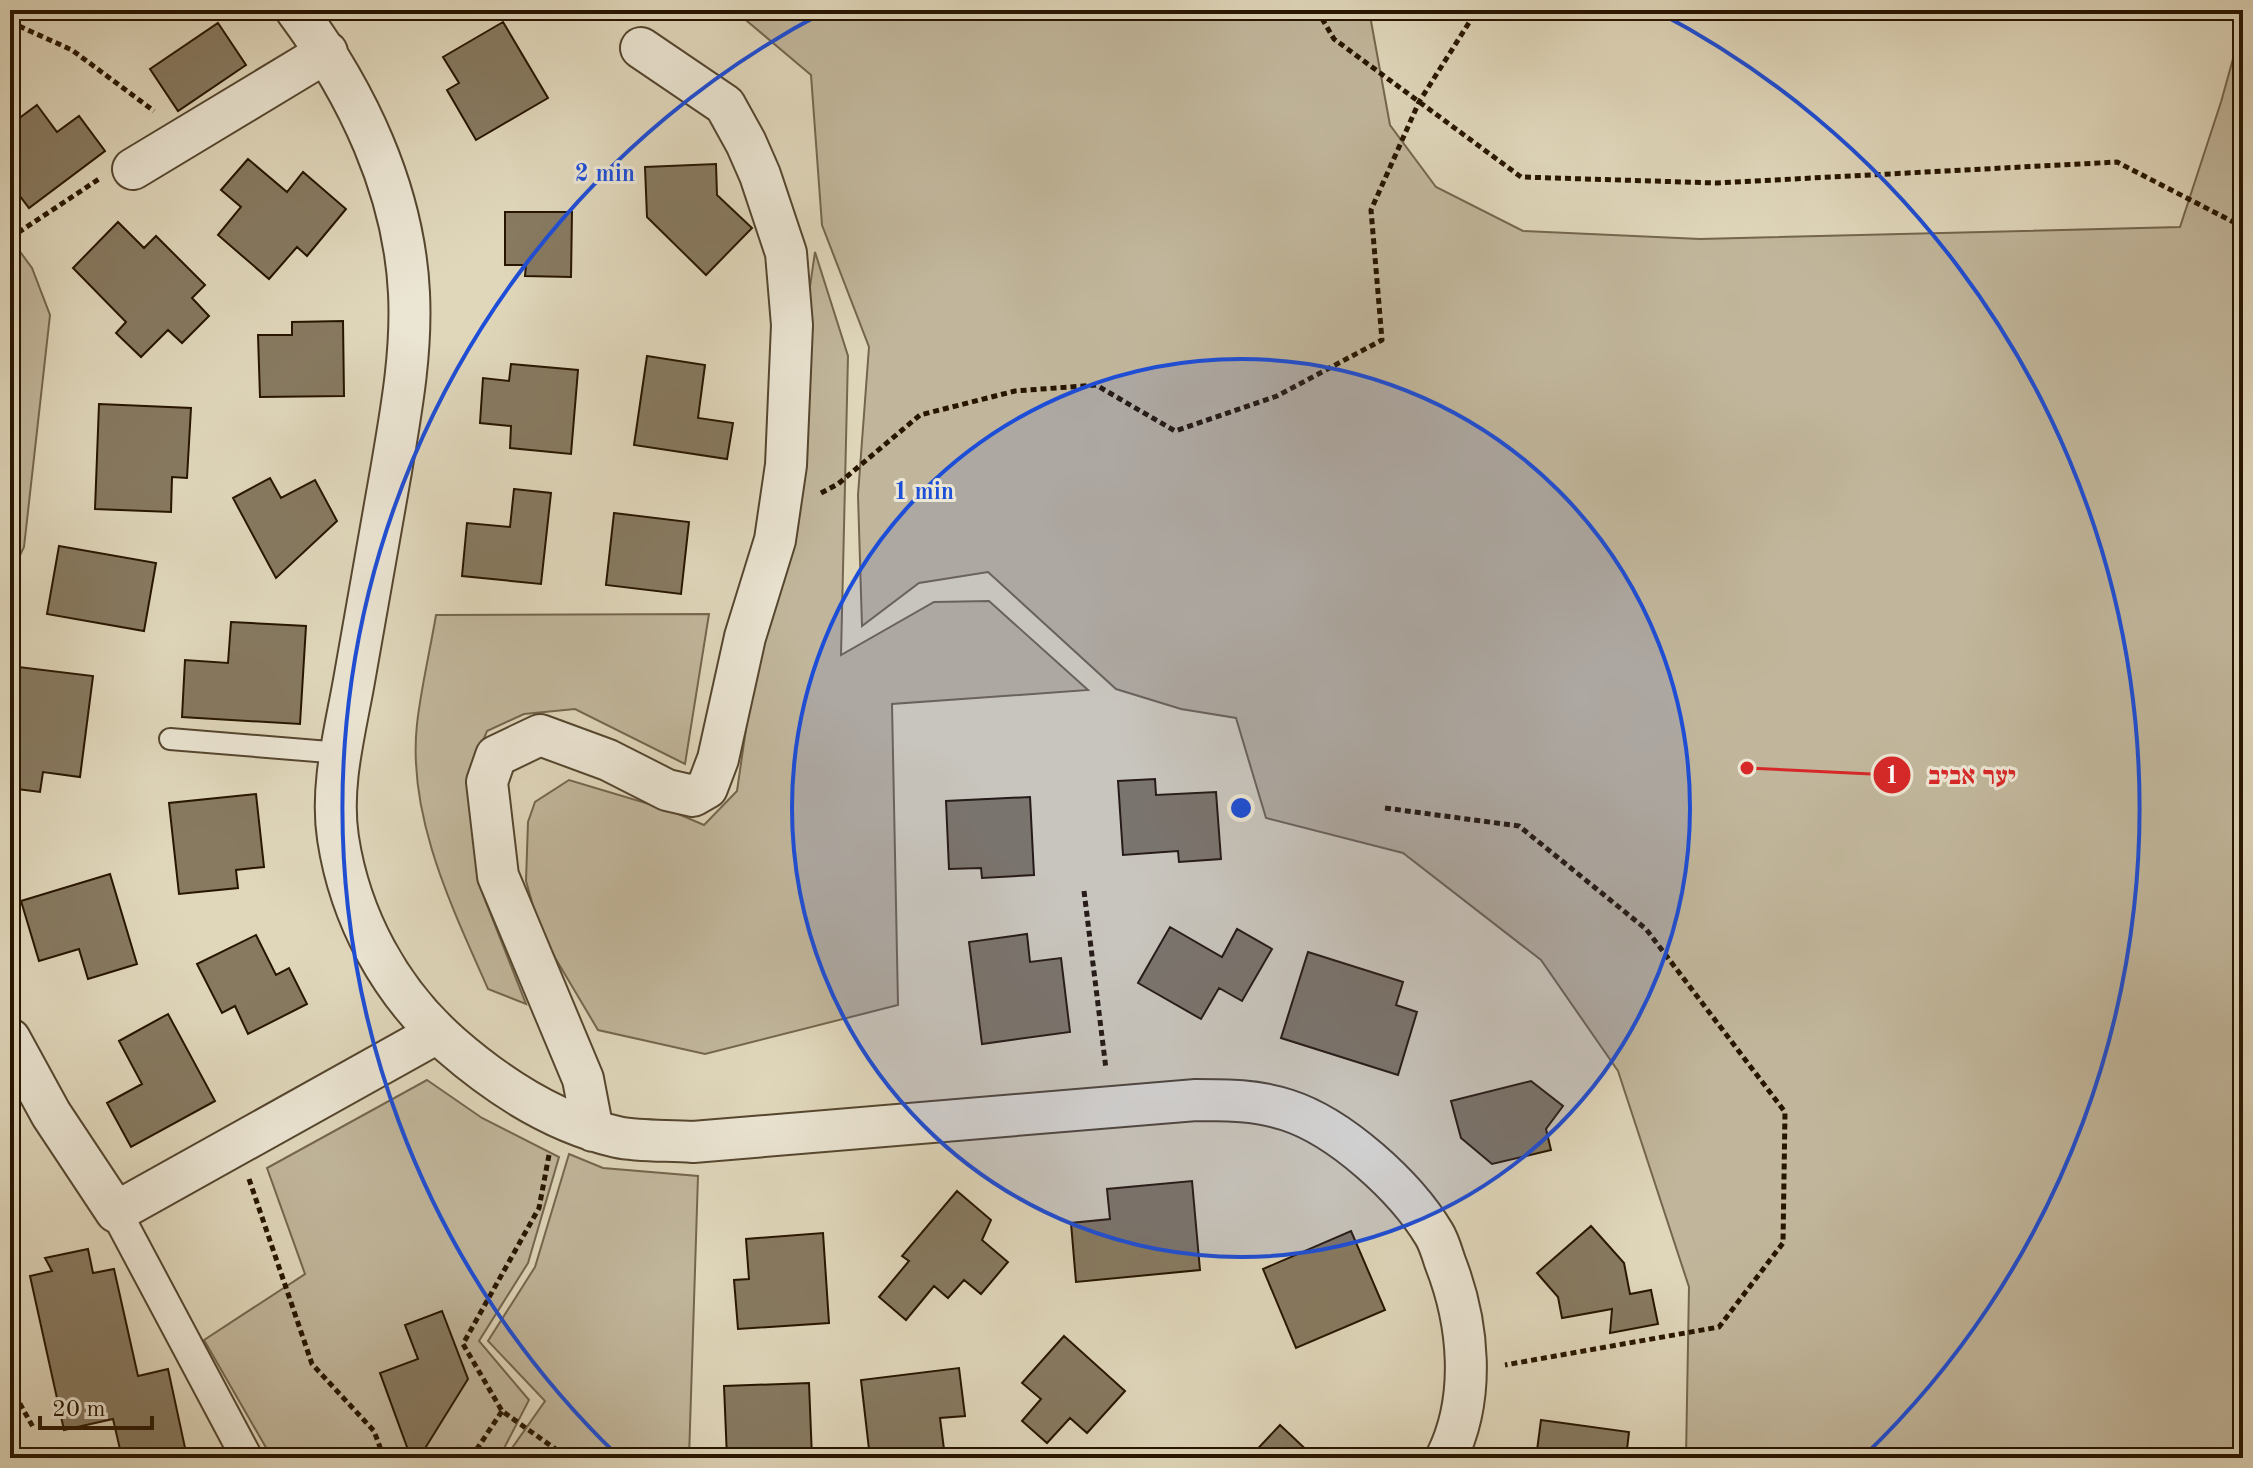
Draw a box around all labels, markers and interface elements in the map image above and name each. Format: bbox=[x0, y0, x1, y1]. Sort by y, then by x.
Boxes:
text: 2 min bbox=[575, 163, 635, 187]
text: 1 min bbox=[894, 481, 954, 505]
callout: יער אביב bbox=[1872, 750, 2032, 800]
text: יער אביב bbox=[1928, 764, 2016, 790]
text: 1 bbox=[1885, 765, 1899, 789]
centre of rings bbox=[1227, 794, 1255, 822]
scale bar bbox=[40, 1380, 152, 1430]
text: 20 m bbox=[52, 1398, 106, 1422]

